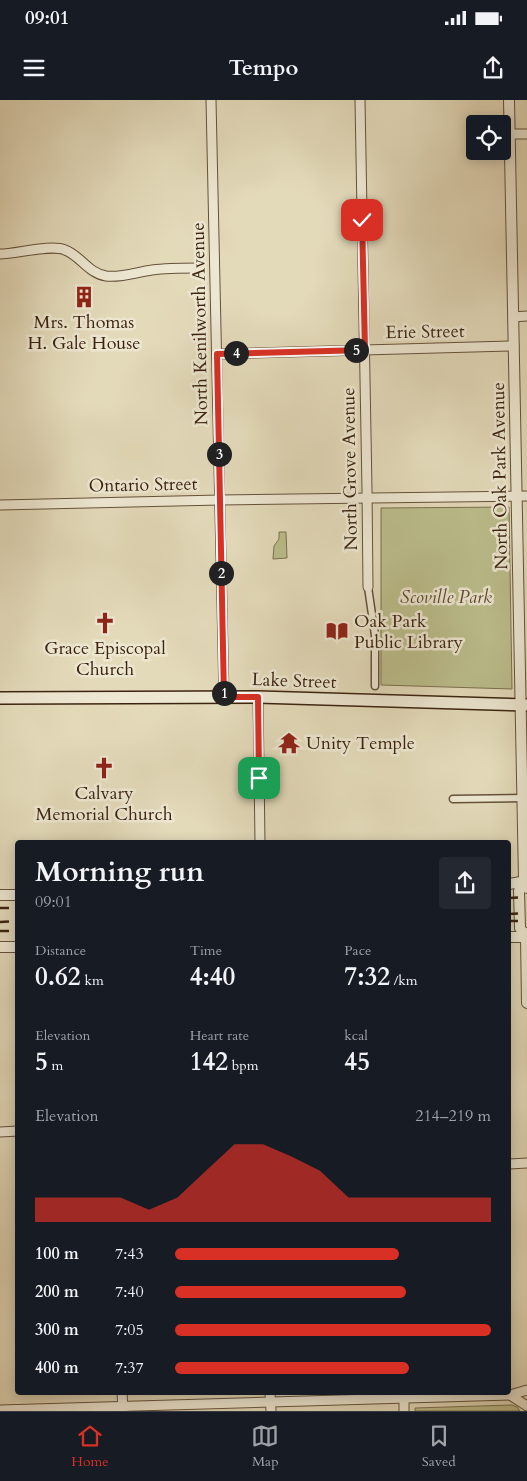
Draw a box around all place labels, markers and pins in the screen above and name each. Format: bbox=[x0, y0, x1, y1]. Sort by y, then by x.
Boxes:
pin bbox=[341, 199, 383, 241]
building icon: Mrs. Thomas H. Gale House bbox=[71, 284, 97, 310]
place label: Mrs. Thomas H. Gale House bbox=[28, 310, 140, 356]
pin: 5 bbox=[344, 338, 368, 362]
pin: 4 bbox=[224, 340, 248, 366]
pin: 3 bbox=[206, 442, 232, 466]
pin: 2 bbox=[208, 560, 234, 586]
place label: Oak Park Public Library bbox=[354, 609, 463, 655]
church icon: Grace Episcopal Church bbox=[92, 610, 118, 636]
library icon: Oak Park Public Library bbox=[324, 618, 350, 644]
place label: Grace Episcopal Church bbox=[44, 636, 166, 682]
pin: 1 bbox=[212, 680, 236, 706]
temple icon: Unity Temple bbox=[276, 730, 302, 756]
place label: Unity Temple bbox=[306, 731, 415, 756]
church icon: Calvary Memorial Church bbox=[91, 755, 117, 781]
pin bbox=[238, 757, 280, 799]
place label: Calvary Memorial Church bbox=[35, 781, 173, 827]

